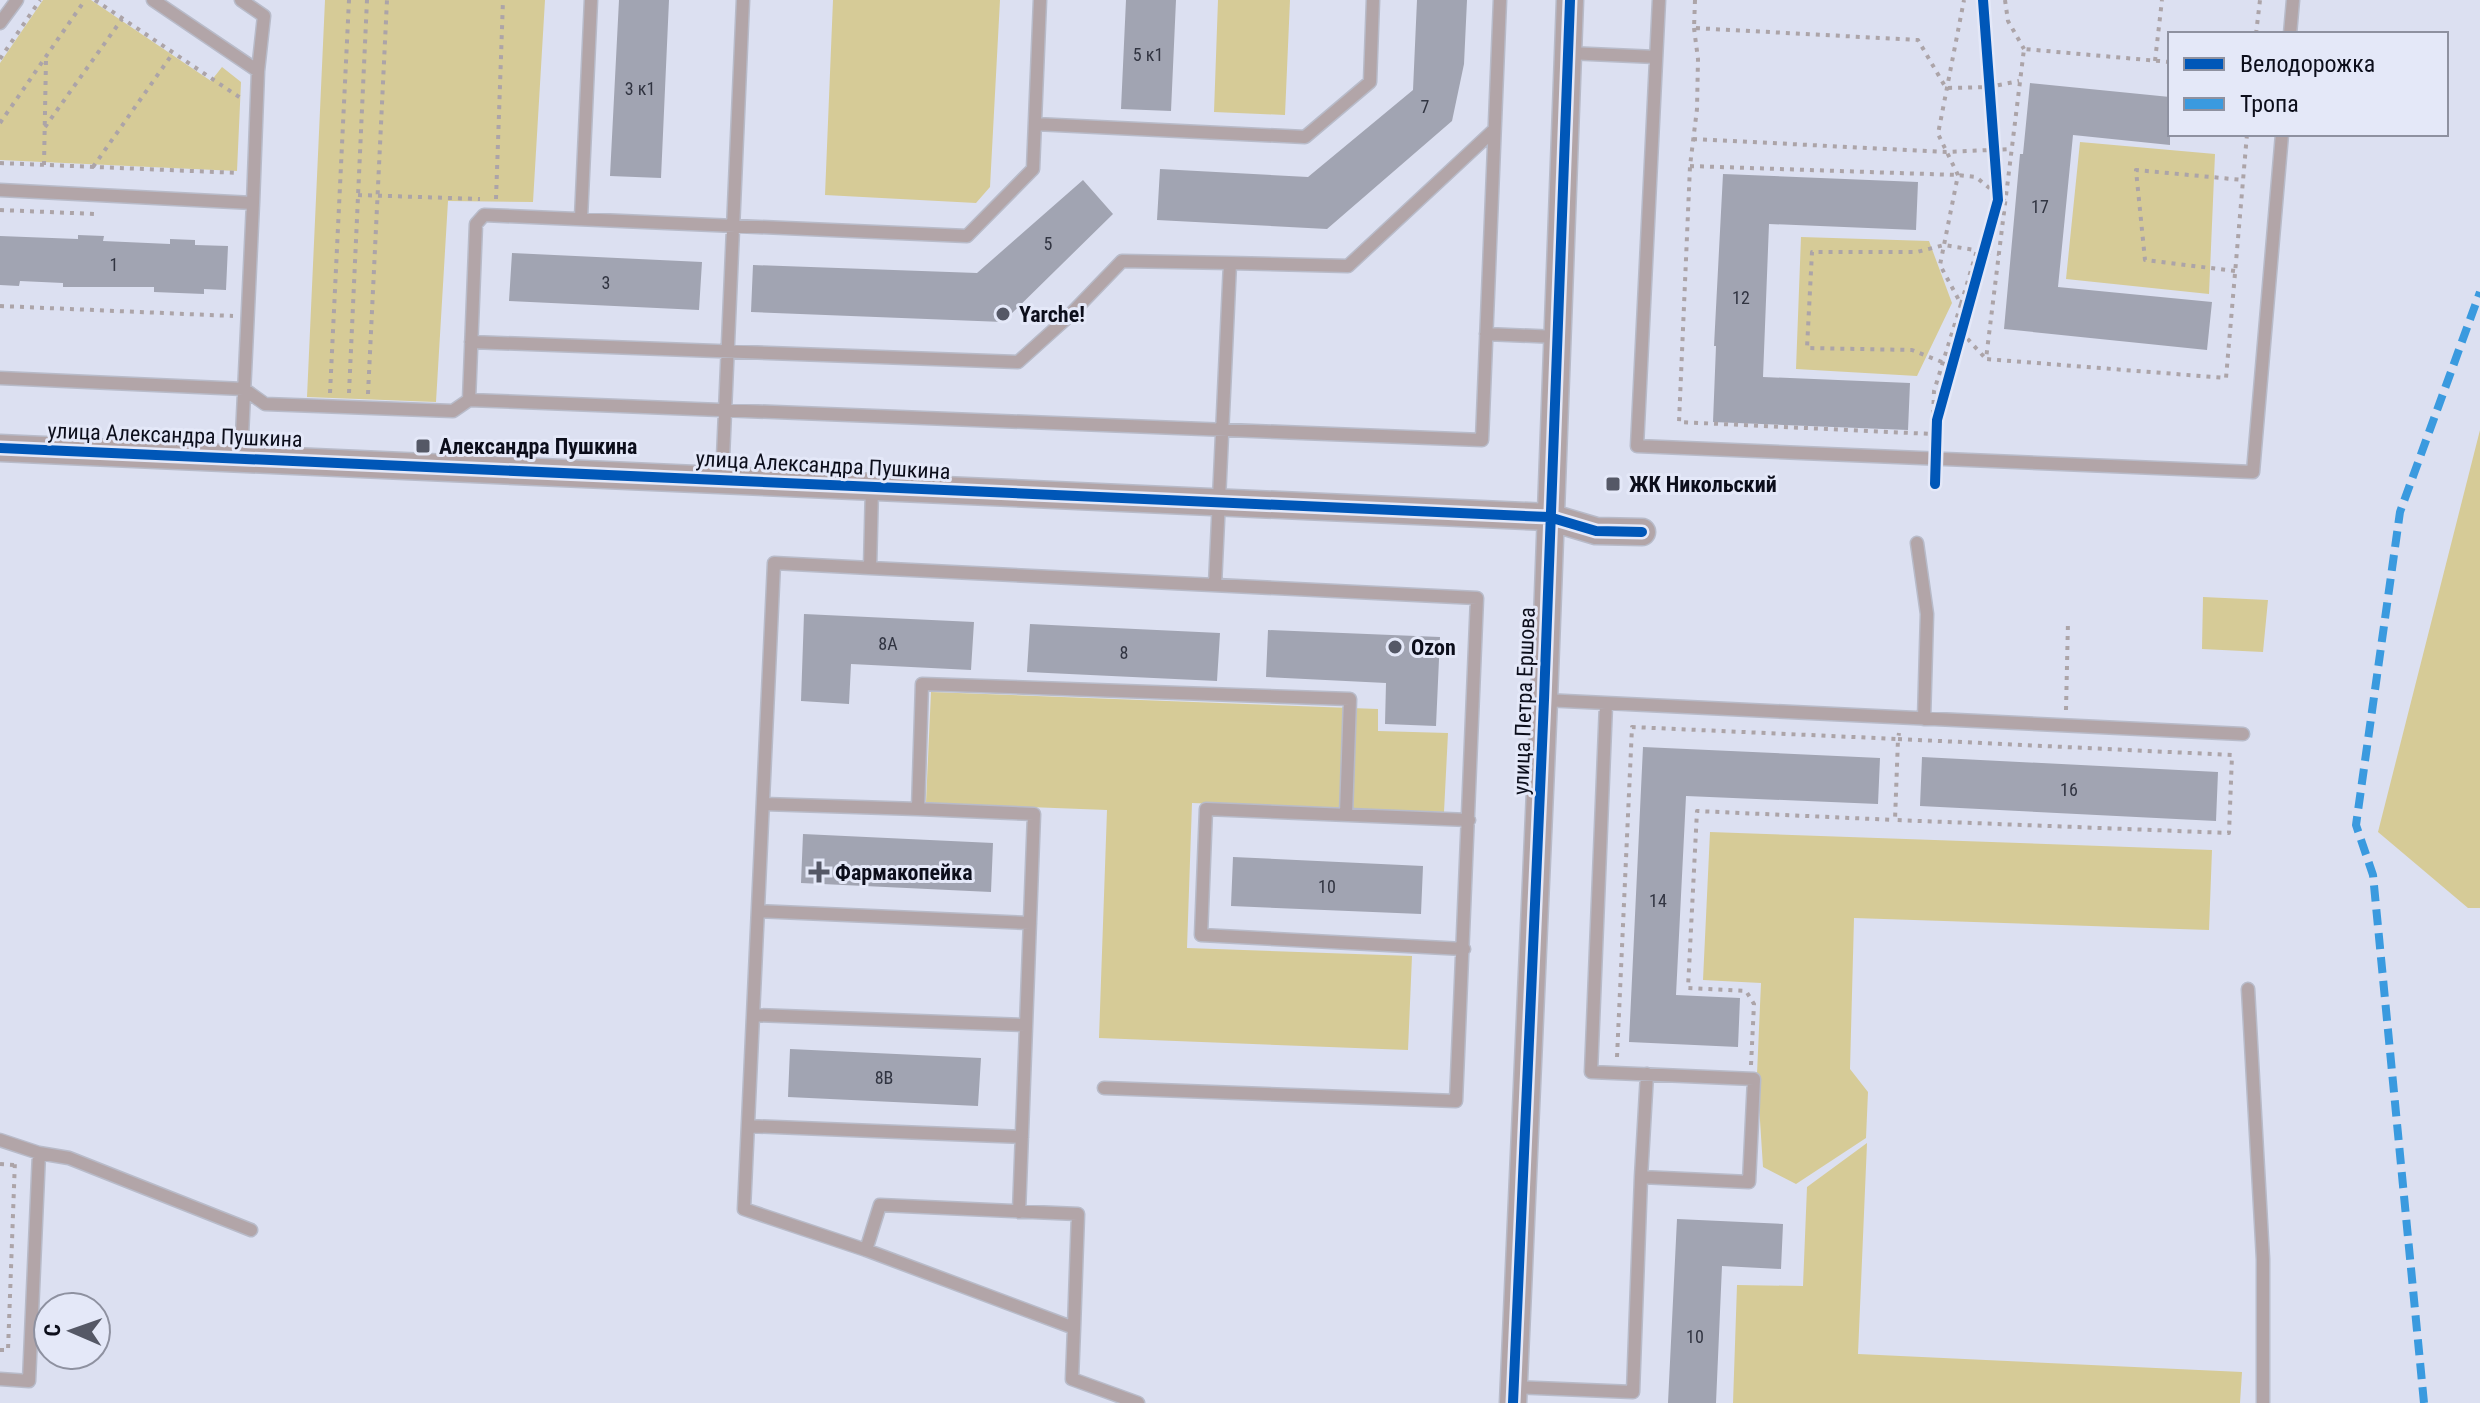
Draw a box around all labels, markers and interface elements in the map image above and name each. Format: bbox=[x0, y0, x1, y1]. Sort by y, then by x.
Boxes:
legend bbox=[2168, 32, 2448, 136]
house number: 5 к1 bbox=[1133, 44, 1163, 65]
text: Велодорожка bbox=[2240, 50, 2375, 78]
house number: 3 к1 bbox=[625, 78, 655, 99]
text: Тропа bbox=[2240, 90, 2299, 118]
house number: 7 bbox=[1421, 96, 1430, 117]
house number: 17 bbox=[2031, 196, 2049, 217]
house number: 5 bbox=[1044, 233, 1053, 254]
house number: 1 bbox=[110, 254, 118, 275]
house number: 3 bbox=[602, 272, 610, 293]
house number: 12 bbox=[1732, 287, 1750, 308]
place label: Yarche! bbox=[1019, 302, 1085, 327]
marker: Yarche! bbox=[994, 305, 1012, 323]
street label: улица Александра Пушкина bbox=[47, 418, 303, 452]
place label: Александра Пушкина bbox=[439, 434, 637, 459]
marker: Александра Пушкина bbox=[414, 437, 432, 455]
street label: улица Александра Пушкина bbox=[695, 446, 951, 484]
place label: ЖК Никольский bbox=[1629, 472, 1777, 497]
marker: ЖК Никольский bbox=[1604, 475, 1622, 493]
street label: улица Петра Ершова bbox=[1508, 607, 1540, 795]
house number: 8А bbox=[878, 633, 898, 654]
place label: Ozon bbox=[1411, 635, 1456, 660]
marker: Ozon bbox=[1386, 638, 1404, 656]
house number: 8 bbox=[1120, 642, 1128, 663]
house number: 16 bbox=[2060, 779, 2078, 800]
place label: Фармакопейка bbox=[835, 860, 973, 885]
marker: Фармакопейка bbox=[810, 863, 828, 881]
house number: 10 bbox=[1318, 876, 1336, 897]
house number: 14 bbox=[1649, 890, 1667, 911]
house number: 8В bbox=[875, 1067, 893, 1088]
north arrow bbox=[32, 1291, 112, 1371]
text: С bbox=[40, 1324, 65, 1337]
house number: 10 bbox=[1686, 1326, 1704, 1347]

